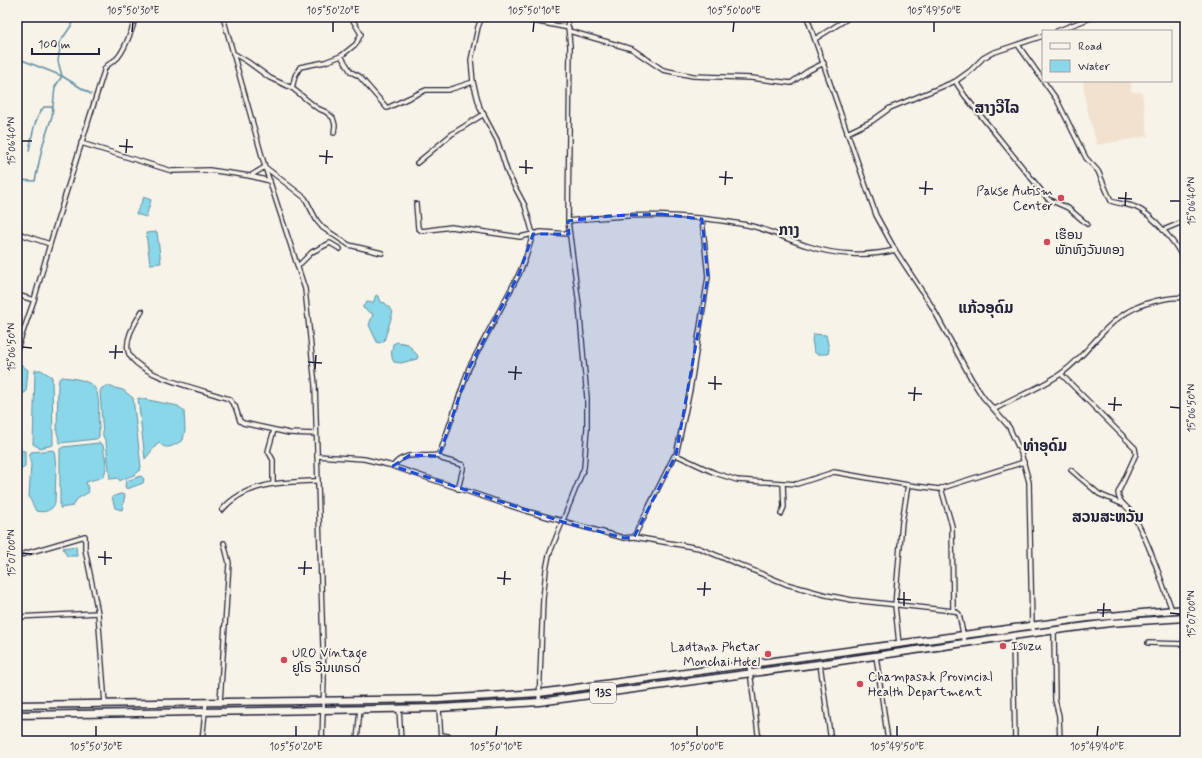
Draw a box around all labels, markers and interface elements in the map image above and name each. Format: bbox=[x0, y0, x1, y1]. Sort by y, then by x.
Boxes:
text: 105°50'30"E bbox=[107, 4, 159, 18]
text: 105°50'20"E bbox=[306, 4, 360, 18]
text: 105°50'10"E bbox=[508, 4, 560, 18]
text: 105°50'00"E bbox=[707, 4, 761, 18]
text: 105°49'50"E bbox=[907, 4, 961, 18]
scale bar bbox=[32, 30, 99, 56]
legend bbox=[1042, 30, 1172, 82]
text: 100 m bbox=[38, 37, 70, 53]
text: Road bbox=[1078, 39, 1102, 55]
text: Water bbox=[1078, 59, 1110, 75]
district label: ສາງວີໄລ bbox=[975, 98, 1019, 119]
text: 15°06'40"N bbox=[5, 117, 19, 165]
text: 15°06'40"N bbox=[1185, 177, 1199, 225]
place label: Pakse Autism Center bbox=[976, 183, 1053, 215]
marker: Pakse Autism Center bbox=[1056, 193, 1066, 203]
district label: ກາງ bbox=[779, 221, 799, 241]
place label: ເຮືອນ ພັກຫົງວັນທອງ bbox=[1055, 227, 1125, 259]
marker: ເຮືອນ ພັກຫົງວັນທອງ bbox=[1042, 237, 1052, 247]
district label: ແກ້ວອຸດົມ bbox=[959, 299, 1013, 319]
text: 15°06'50"N bbox=[5, 322, 19, 371]
text: 15°06'50"N bbox=[1185, 383, 1199, 432]
district label: ທ່າອຸດົມ bbox=[1023, 437, 1067, 457]
district label: ສວນສະຫວັນ bbox=[1072, 508, 1144, 528]
text: 15°07'00"N bbox=[5, 529, 19, 577]
text: 15°07'00"N bbox=[1185, 590, 1199, 638]
place label: Isuzu bbox=[1011, 638, 1042, 655]
place label: Ladtana Phetar Monchai Hotel bbox=[670, 639, 761, 671]
marker: Isuzu bbox=[998, 641, 1008, 651]
place label: URO Vintage ຢູໂຣ ວີນເທຣດ bbox=[292, 645, 367, 677]
marker: Ladtana Phetar Monchai Hotel bbox=[763, 649, 773, 659]
marker: URO Vintage ຢູໂຣ ວີນເທຣດ bbox=[279, 655, 289, 665]
place label: Champasak Provincial Health Department bbox=[868, 669, 993, 701]
marker: Champasak Provincial Health Department bbox=[855, 679, 865, 689]
road number: 13S bbox=[590, 683, 616, 703]
text: 105°50'30"E bbox=[70, 740, 122, 754]
text: 105°50'20"E bbox=[269, 740, 323, 754]
text: 105°50'10"E bbox=[470, 740, 522, 754]
text: 105°50'00"E bbox=[670, 740, 724, 754]
text: 105°49'50"E bbox=[870, 740, 924, 754]
text: 105°49'40"E bbox=[1070, 740, 1124, 754]

